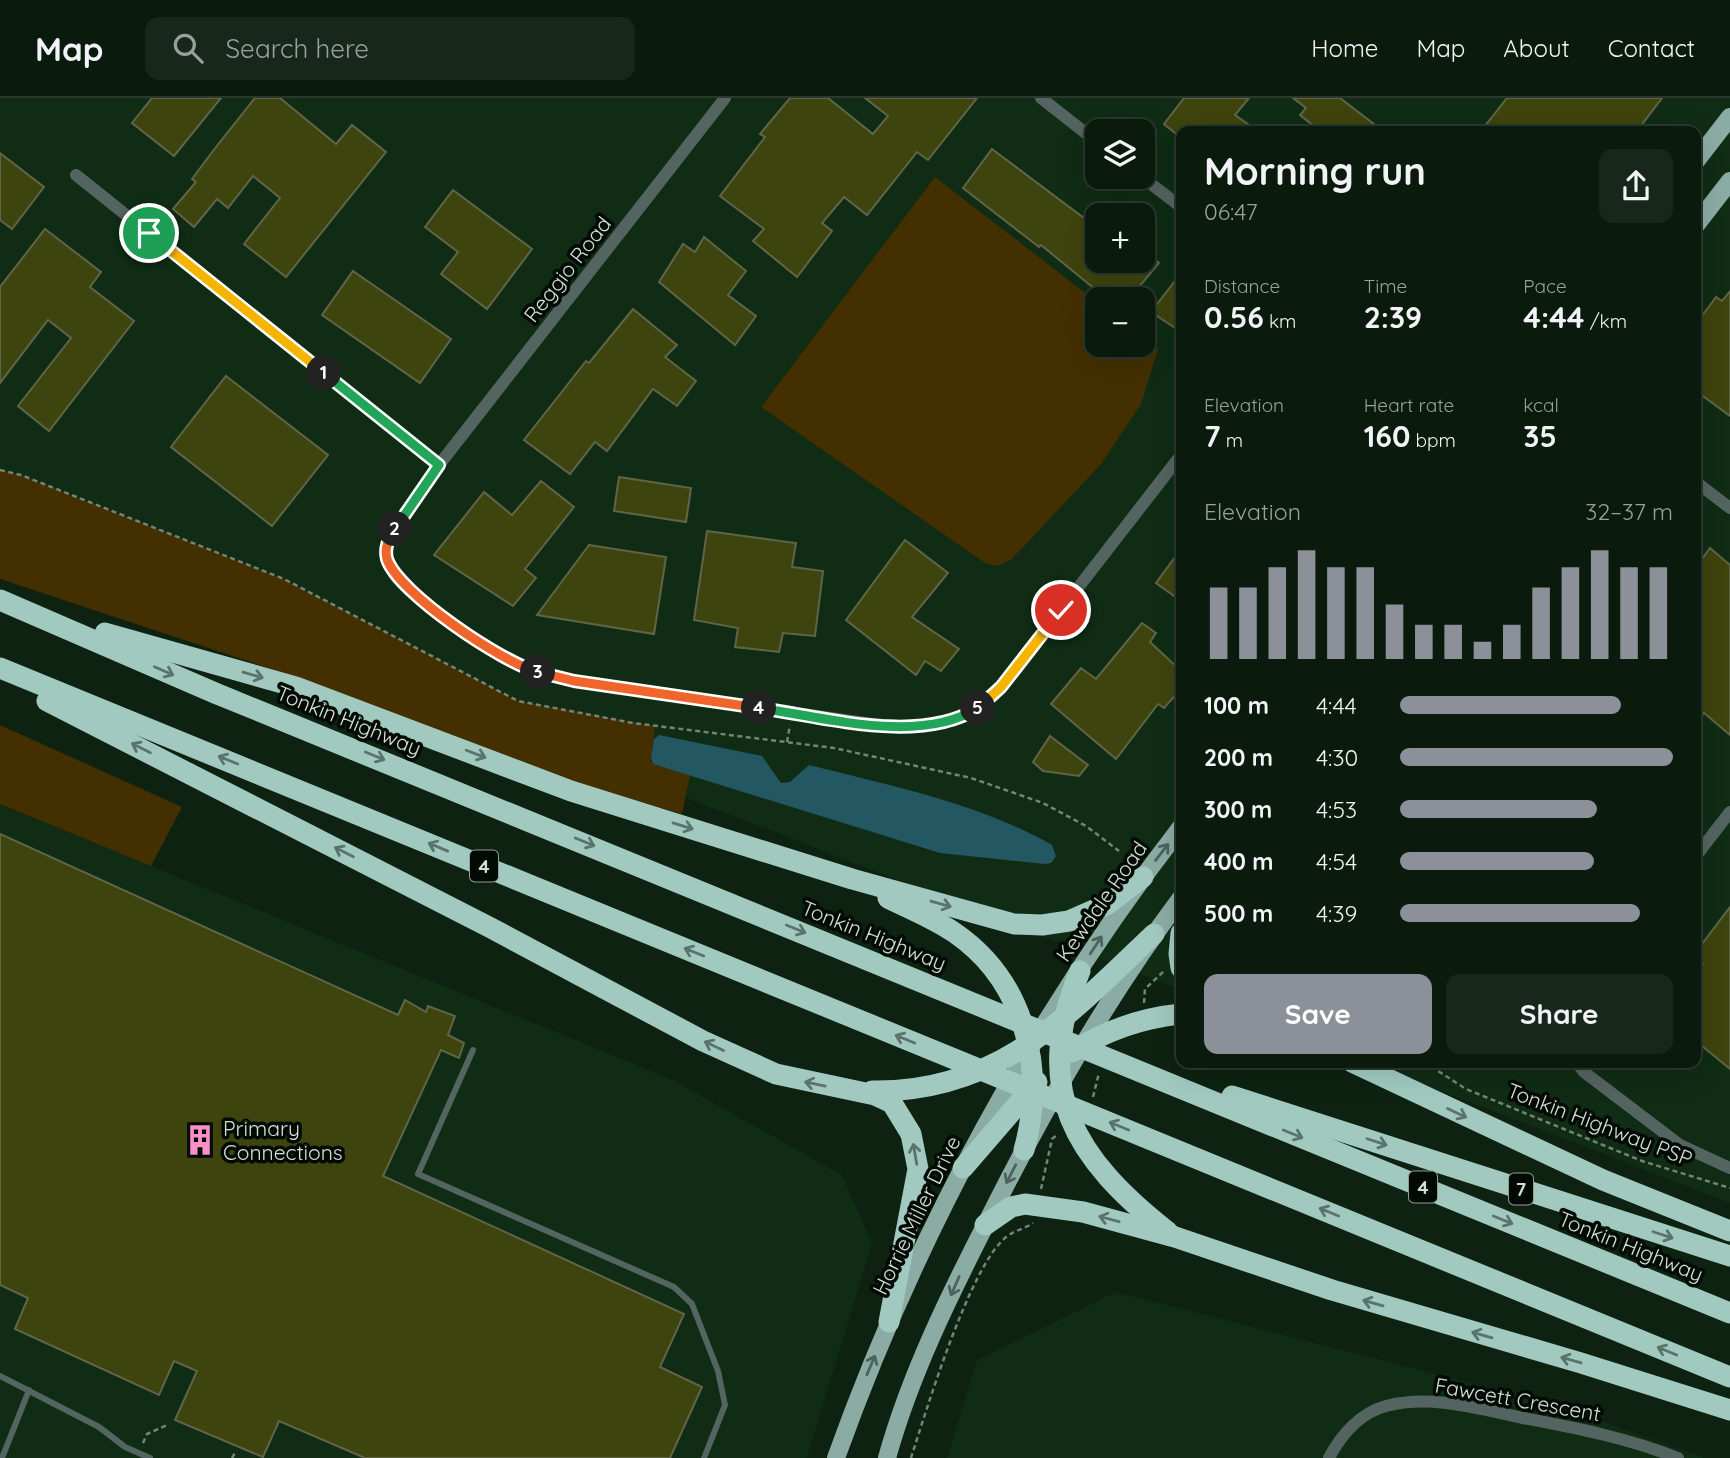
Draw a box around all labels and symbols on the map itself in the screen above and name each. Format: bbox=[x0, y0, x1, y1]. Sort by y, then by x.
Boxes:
pin bbox=[119, 203, 179, 263]
street label: Reggio Road bbox=[518, 211, 616, 327]
pin: 1 bbox=[306, 356, 342, 390]
pin: 2 bbox=[378, 512, 412, 546]
pin bbox=[1031, 580, 1091, 640]
pin: 3 bbox=[520, 654, 556, 690]
one-way arrow bbox=[153, 665, 174, 678]
one-way arrow bbox=[242, 670, 264, 683]
street label: Tonkin Highway bbox=[273, 679, 425, 761]
pin: 4 bbox=[742, 690, 776, 726]
pin: 5 bbox=[960, 690, 996, 726]
one-way arrow bbox=[131, 741, 152, 755]
one-way arrow bbox=[465, 749, 486, 762]
one-way arrow bbox=[363, 750, 385, 763]
one-way arrow bbox=[218, 753, 240, 766]
one-way arrow bbox=[671, 821, 693, 833]
one-way arrow bbox=[574, 836, 596, 849]
street label: Kewdale Road bbox=[1050, 836, 1152, 966]
one-way arrow bbox=[428, 840, 450, 853]
one-way arrow bbox=[1154, 843, 1169, 862]
one-way arrow bbox=[334, 845, 355, 858]
road number: 4 bbox=[470, 850, 498, 881]
street label: Tonkin Highway bbox=[798, 894, 950, 976]
one-way arrow bbox=[930, 898, 952, 911]
one-way arrow bbox=[784, 923, 806, 936]
one-way arrow bbox=[1089, 936, 1103, 955]
one-way arrow bbox=[684, 945, 706, 958]
one-way arrow bbox=[894, 1031, 916, 1044]
one-way arrow bbox=[704, 1039, 725, 1052]
one-way arrow bbox=[804, 1077, 827, 1091]
street label: Tonkin Highway PSP bbox=[1504, 1077, 1696, 1171]
one-way arrow bbox=[1446, 1107, 1467, 1121]
place label: Primary Connections bbox=[223, 1115, 343, 1165]
one-way arrow bbox=[1108, 1119, 1130, 1132]
building icon: Primary Connections bbox=[183, 1123, 217, 1157]
one-way arrow bbox=[1281, 1128, 1303, 1141]
street label: Horrie Miller Drive bbox=[866, 1131, 966, 1299]
one-way arrow bbox=[1366, 1136, 1388, 1149]
one-way arrow bbox=[908, 1143, 922, 1166]
one-way arrow bbox=[1004, 1163, 1018, 1184]
road number: 4 bbox=[1409, 1172, 1437, 1203]
road number: 7 bbox=[1509, 1174, 1533, 1204]
one-way arrow bbox=[1319, 1205, 1341, 1218]
street label: Tonkin Highway bbox=[1555, 1205, 1707, 1287]
one-way arrow bbox=[1098, 1212, 1121, 1225]
one-way arrow bbox=[1492, 1214, 1514, 1227]
one-way arrow bbox=[1652, 1229, 1674, 1242]
one-way arrow bbox=[948, 1275, 961, 1296]
one-way arrow bbox=[1362, 1295, 1384, 1308]
one-way arrow bbox=[1471, 1327, 1493, 1340]
one-way arrow bbox=[1657, 1344, 1678, 1357]
one-way arrow bbox=[1561, 1353, 1583, 1366]
one-way arrow bbox=[865, 1355, 878, 1376]
street label: Fawcett Crescent bbox=[1433, 1372, 1603, 1426]

